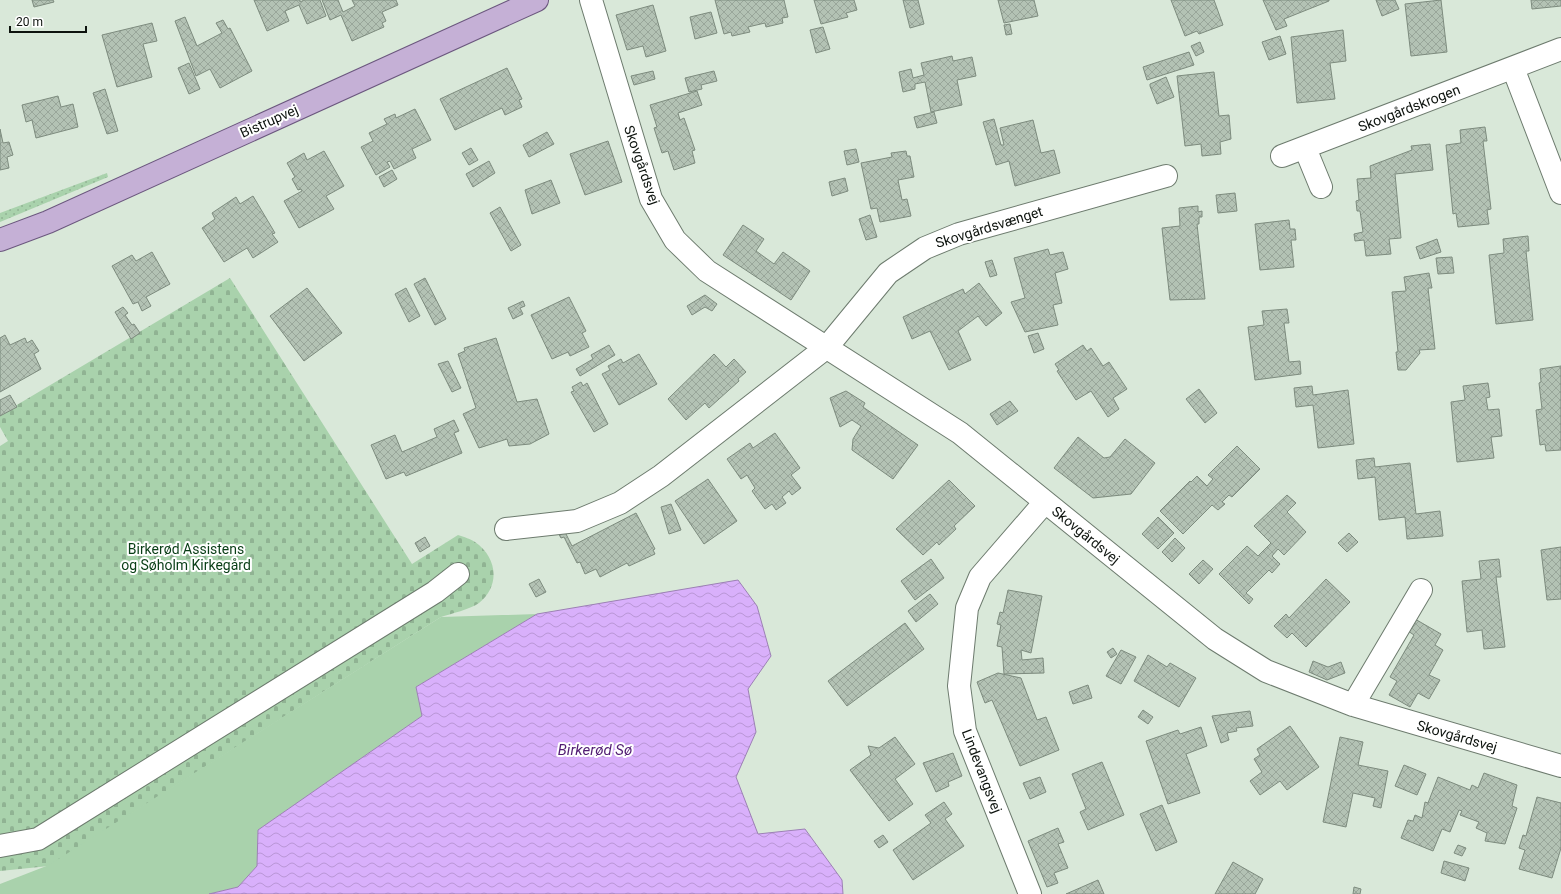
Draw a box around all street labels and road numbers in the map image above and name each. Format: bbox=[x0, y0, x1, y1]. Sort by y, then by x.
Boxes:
street label: Skovgårdskrogen bbox=[1356, 81, 1462, 135]
street label: Bistrupvej bbox=[238, 101, 300, 141]
street label: Skovgårdsvej bbox=[621, 123, 663, 207]
street label: Skovgårdsvænget bbox=[933, 203, 1045, 251]
street label: Skovgårdsvej bbox=[1049, 503, 1123, 567]
street label: Skovgårdsvej bbox=[1415, 717, 1499, 755]
street label: Lindevangsvej bbox=[959, 727, 1005, 815]

